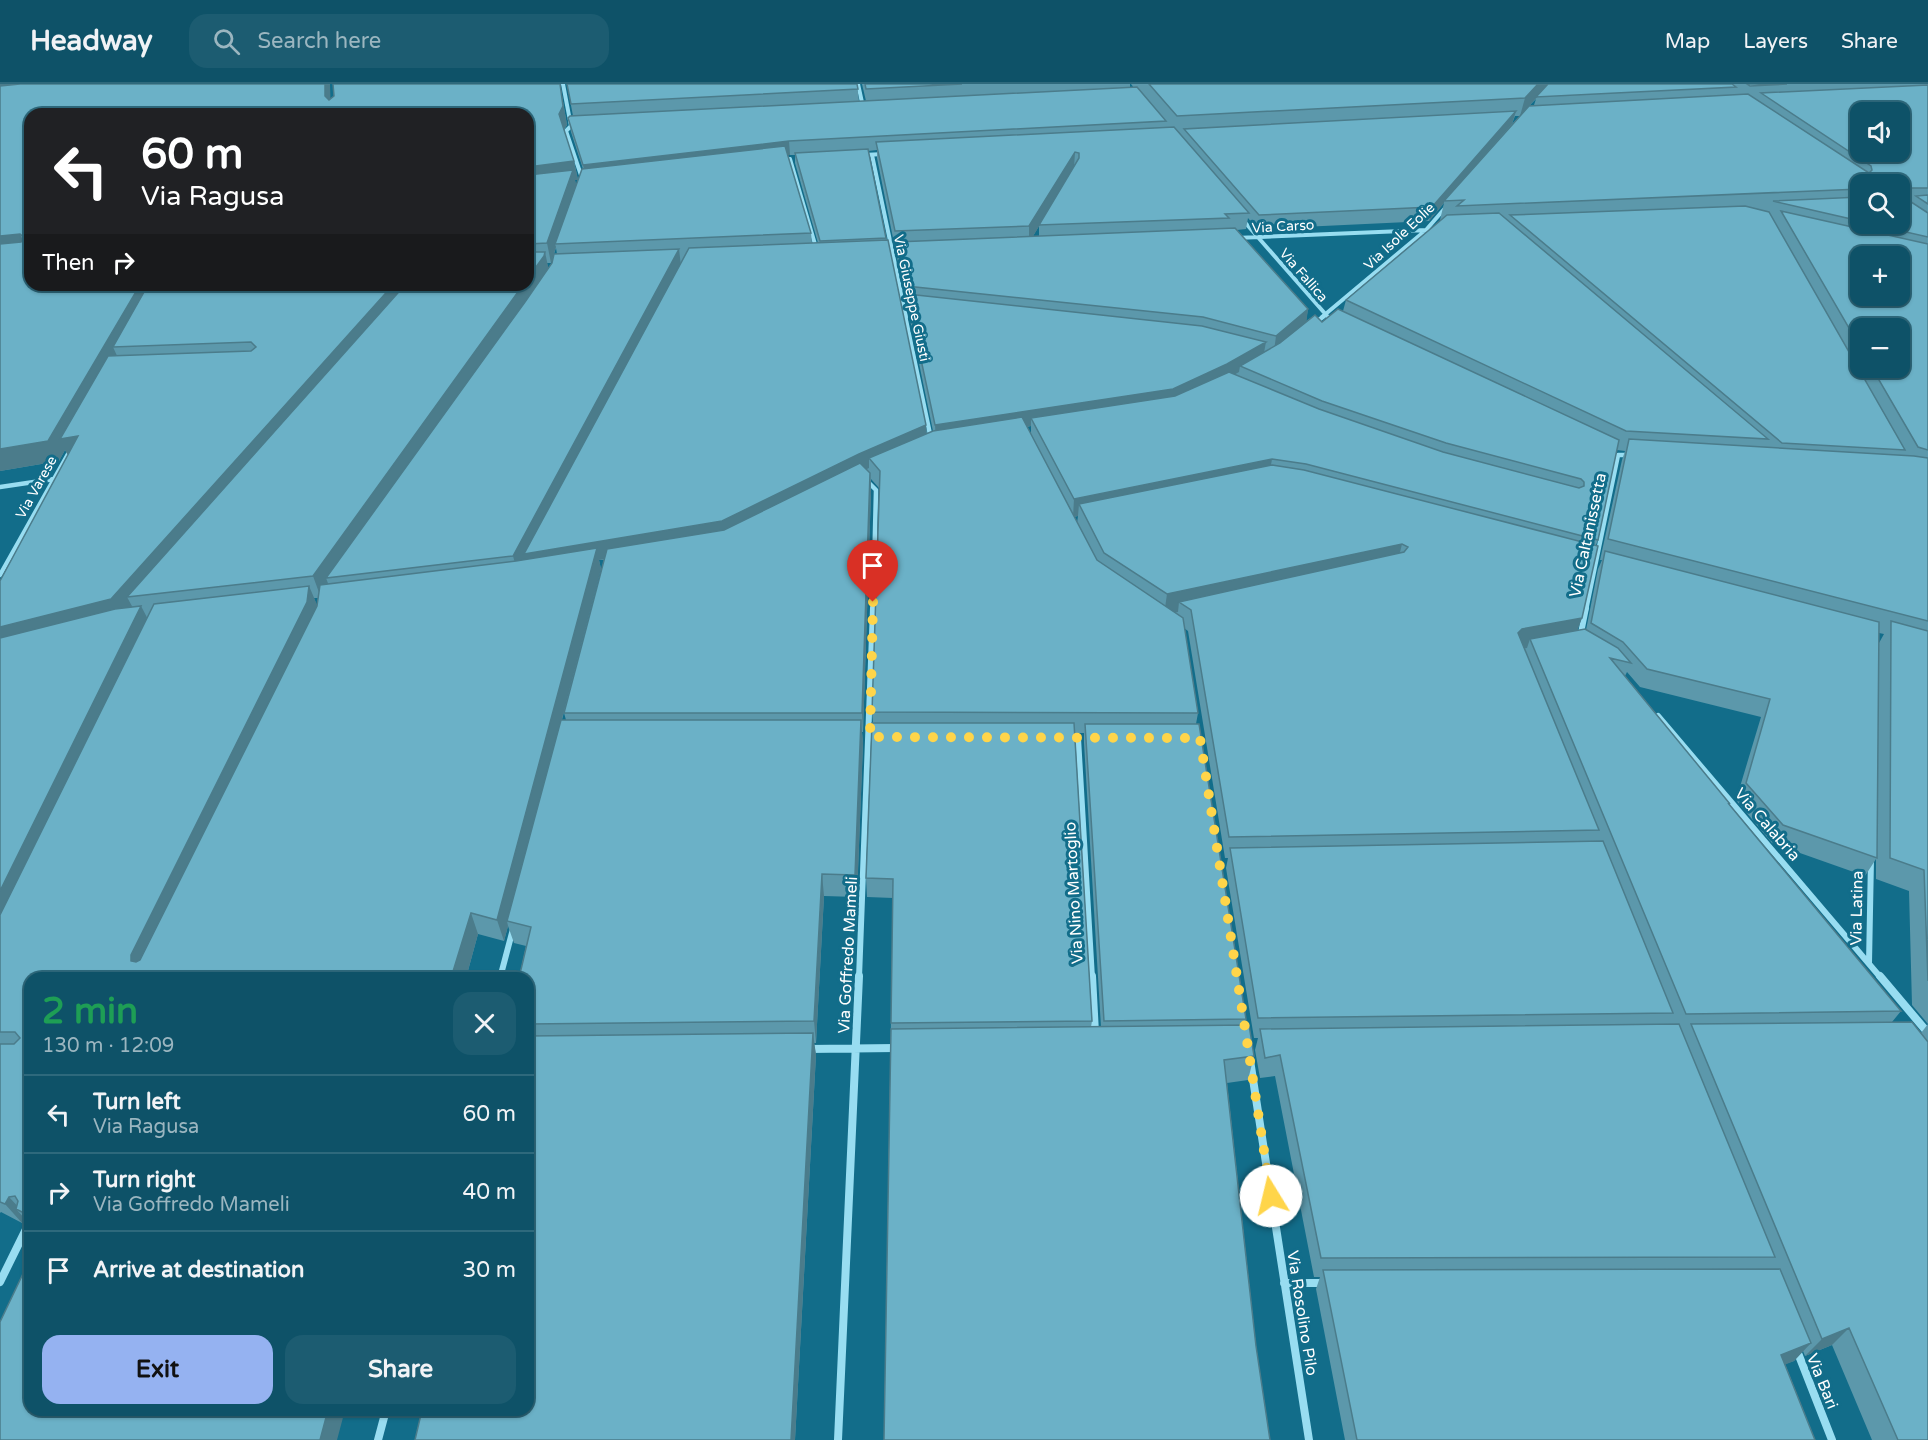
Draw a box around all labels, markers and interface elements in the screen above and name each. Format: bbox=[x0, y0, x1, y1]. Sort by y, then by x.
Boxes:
search box bbox=[189, 14, 609, 68]
text: Headway bbox=[30, 24, 153, 58]
icon: search bbox=[210, 25, 243, 58]
text: Search here bbox=[258, 28, 381, 54]
text: Map bbox=[1665, 29, 1710, 54]
text: Layers bbox=[1743, 29, 1808, 54]
text: Share bbox=[1841, 29, 1898, 54]
map controls bbox=[1850, 102, 1910, 378]
button: sound bbox=[1850, 102, 1910, 162]
text: 60 m bbox=[141, 129, 243, 180]
icon: left bbox=[42, 132, 120, 210]
button: search bbox=[1850, 174, 1910, 234]
text: Via Ragusa bbox=[141, 180, 284, 213]
street label: Via Isole Eolie bbox=[1360, 199, 1438, 274]
street label: Via Carso bbox=[1251, 216, 1315, 237]
street label: Via Giuseppe Giusti bbox=[890, 233, 933, 363]
street label: Via Fallica bbox=[1276, 245, 1332, 306]
icon: right bbox=[107, 246, 140, 279]
button: + bbox=[1850, 246, 1910, 306]
text: Then bbox=[42, 250, 95, 276]
button: − bbox=[1850, 318, 1910, 378]
street label: Via Varese bbox=[12, 453, 61, 522]
street label: Via Caltanissetta bbox=[1565, 471, 1611, 599]
pin bbox=[847, 540, 898, 602]
icon: arrive bbox=[856, 549, 889, 582]
street label: Via Calabria bbox=[1730, 784, 1804, 865]
street label: Via Nino Martoglio bbox=[1060, 821, 1088, 965]
street label: Via Latina bbox=[1846, 870, 1868, 946]
street label: Via Goffredo Mameli bbox=[834, 876, 862, 1034]
text: 2 min bbox=[42, 990, 138, 1033]
button: close bbox=[453, 992, 516, 1055]
text: 130 m · 12:09 bbox=[42, 1034, 174, 1058]
text: Turn left bbox=[93, 1089, 181, 1115]
icon: left bbox=[42, 1098, 75, 1131]
text: 60 m bbox=[462, 1101, 516, 1127]
text: Via Ragusa bbox=[93, 1115, 199, 1139]
position arrow bbox=[1239, 1164, 1303, 1228]
text: Turn right bbox=[93, 1167, 195, 1193]
icon: right bbox=[42, 1176, 75, 1209]
text: 40 m bbox=[462, 1179, 516, 1205]
text: Via Goffredo Mameli bbox=[93, 1193, 290, 1217]
street label: Via Rosolino Pilo bbox=[1282, 1249, 1322, 1377]
icon: arrive bbox=[42, 1254, 75, 1287]
text: Arrive at destination bbox=[93, 1257, 304, 1283]
text: 30 m bbox=[462, 1257, 516, 1283]
button: Exit bbox=[42, 1335, 273, 1404]
button: Share bbox=[285, 1335, 516, 1404]
street label: Via Bari bbox=[1802, 1351, 1842, 1412]

